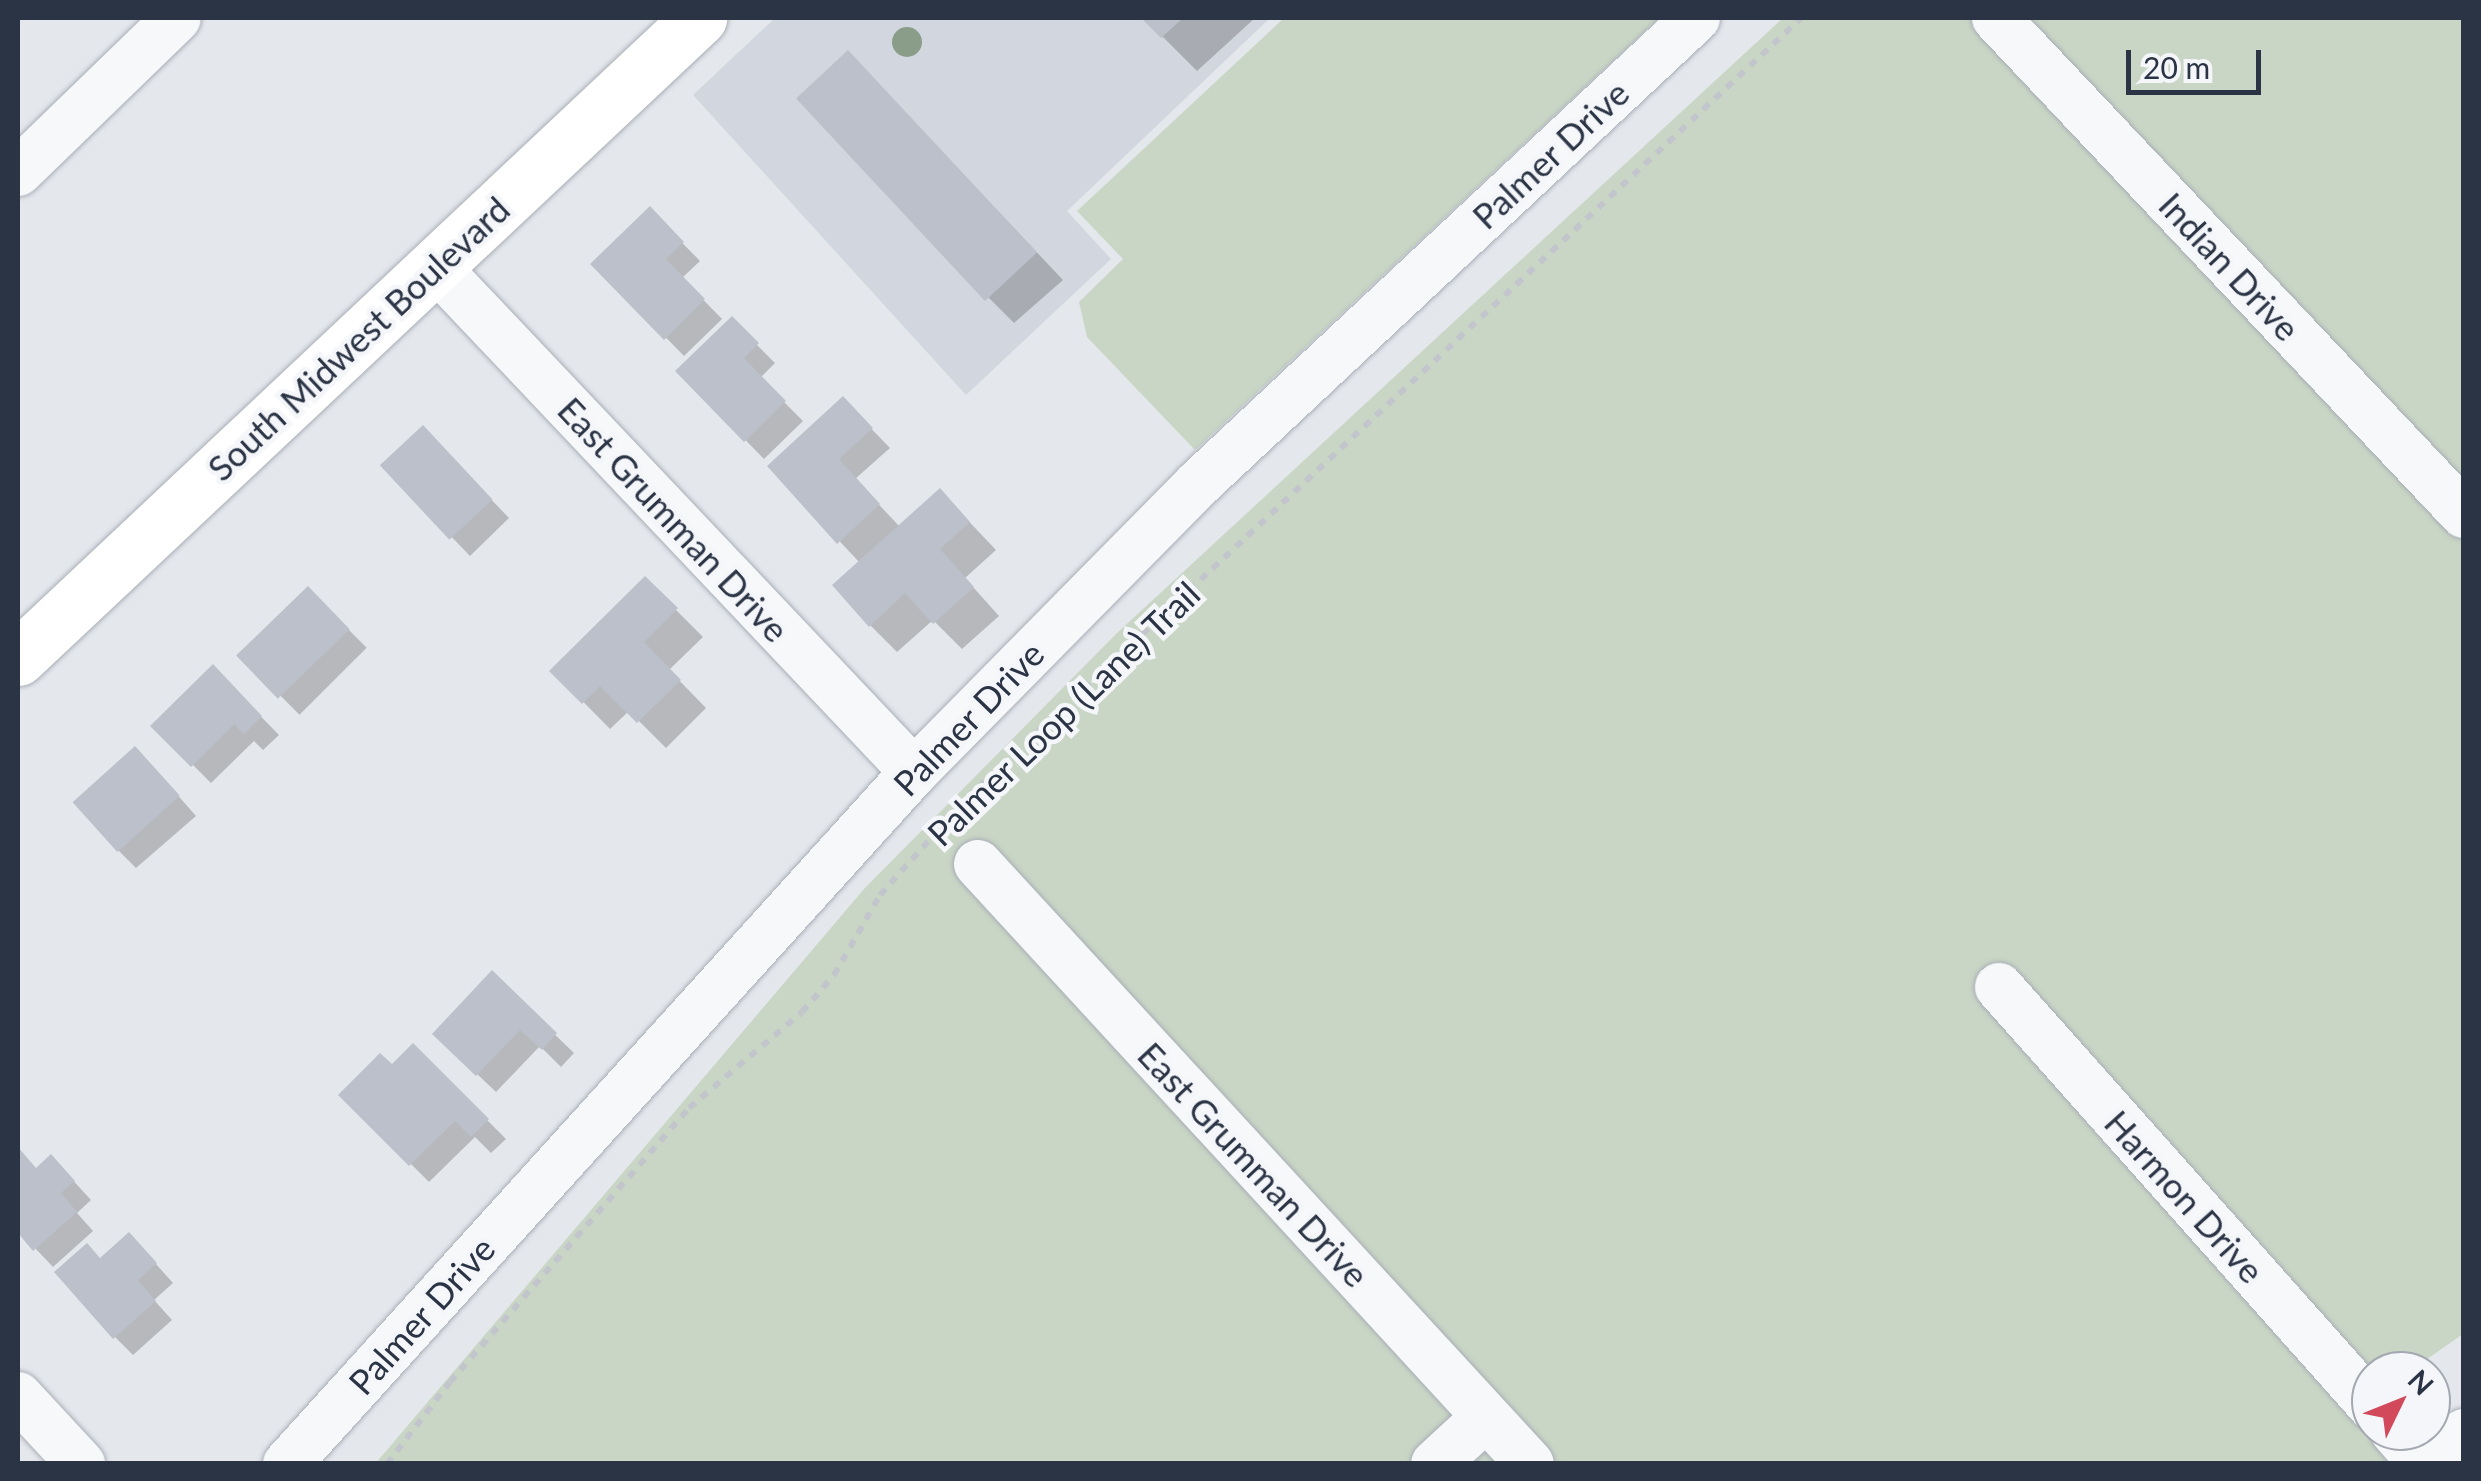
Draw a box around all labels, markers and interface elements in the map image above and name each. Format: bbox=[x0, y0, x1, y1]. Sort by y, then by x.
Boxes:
scale bar bbox=[2131, 30, 2266, 92]
text: 20 m bbox=[2143, 49, 2210, 85]
street label: Palmer Drive bbox=[1463, 71, 1637, 237]
street label: Indian Drive bbox=[2151, 184, 2309, 348]
street label: South Midwest Boulevard bbox=[199, 187, 517, 489]
street label: East Grumman Drive bbox=[550, 388, 798, 650]
street label: Palmer Loop (Lane) Trail bbox=[918, 572, 1208, 854]
street label: Palmer Drive bbox=[884, 632, 1052, 804]
street label: East Grumman Drive bbox=[1130, 1033, 1378, 1295]
street label: Harmon Drive bbox=[2097, 1101, 2273, 1291]
street label: Palmer Drive bbox=[339, 1227, 503, 1403]
north arrow bbox=[2351, 1351, 2451, 1451]
text: N bbox=[2402, 1362, 2441, 1401]

